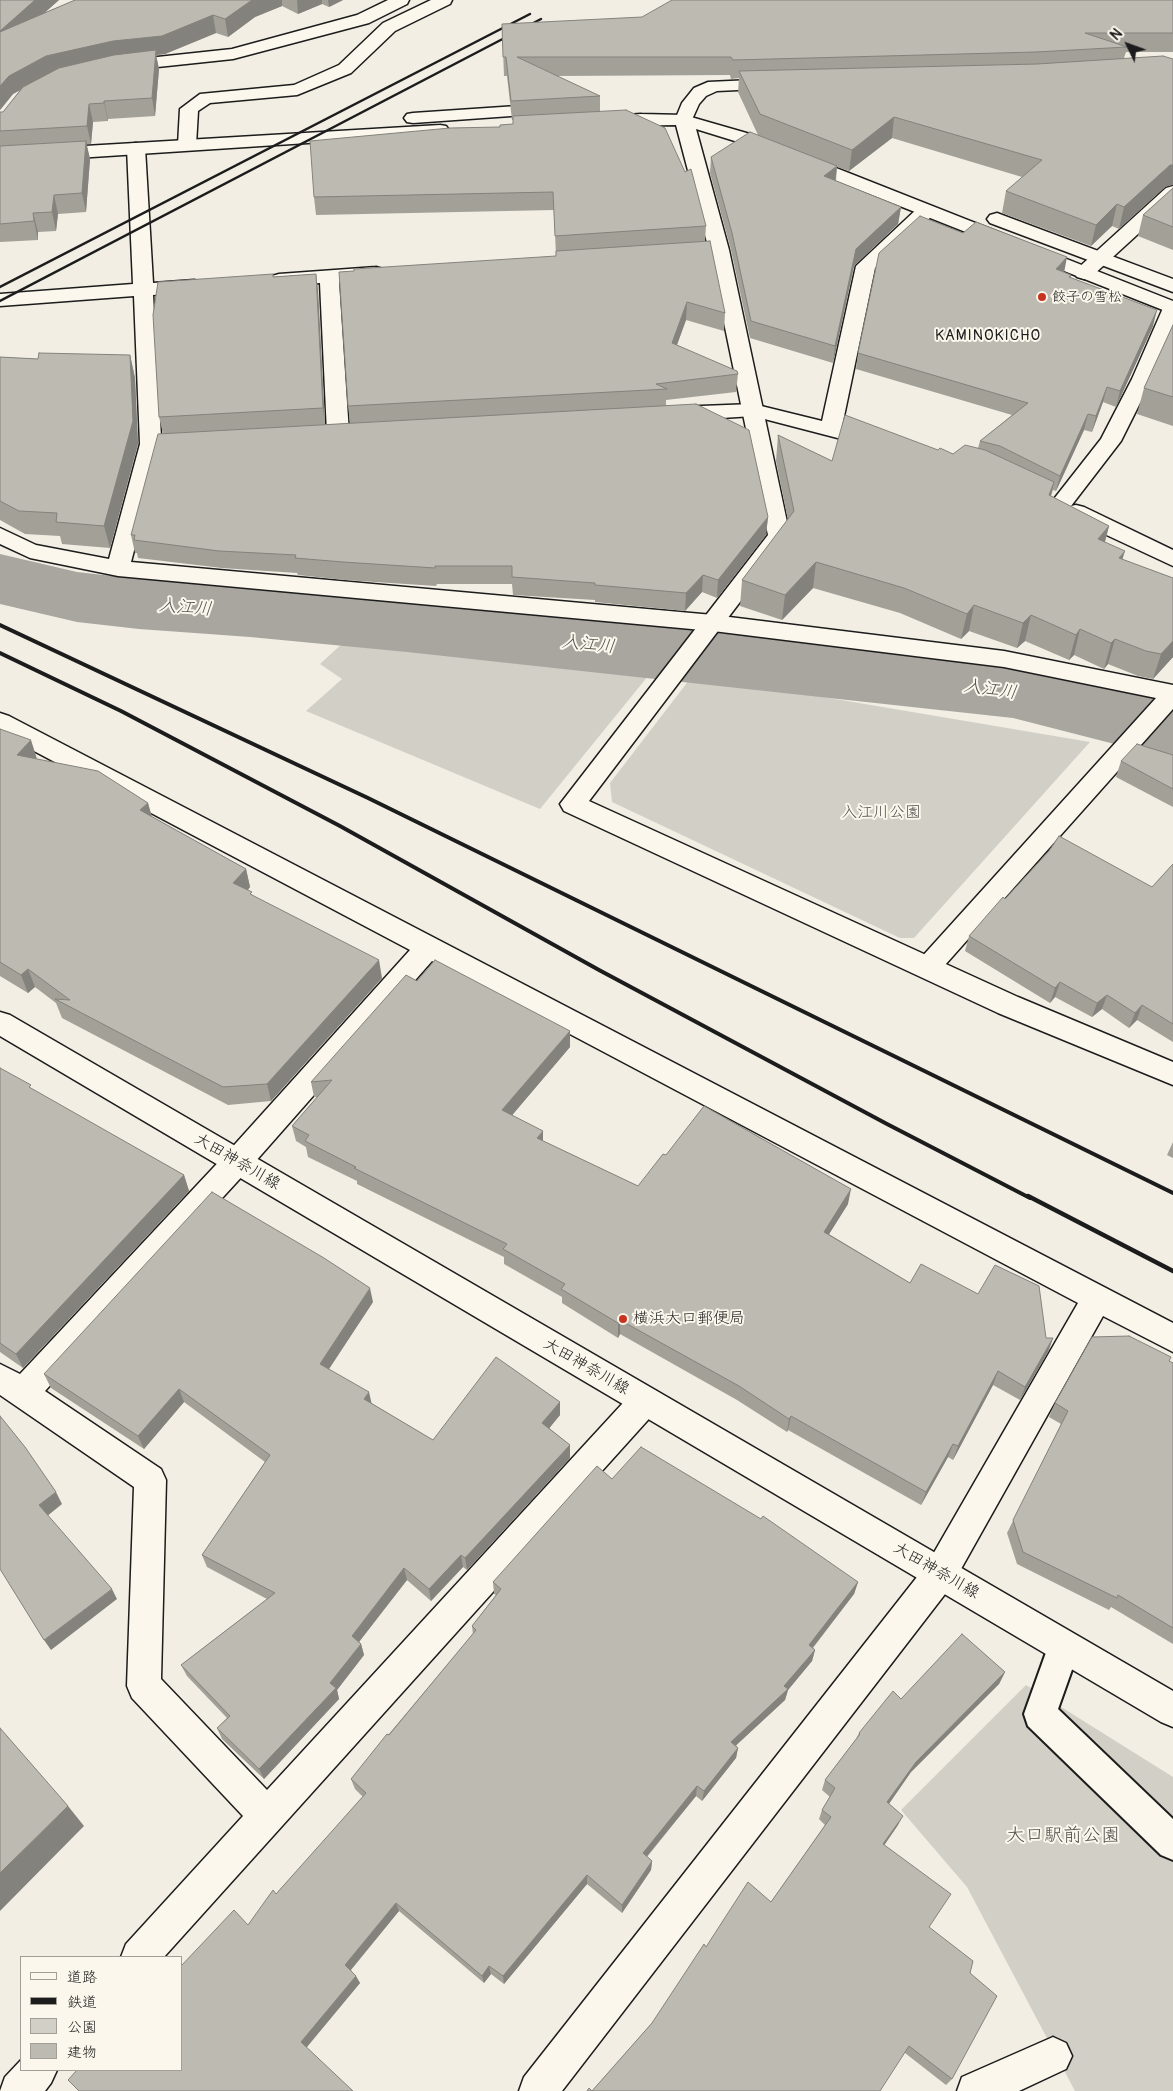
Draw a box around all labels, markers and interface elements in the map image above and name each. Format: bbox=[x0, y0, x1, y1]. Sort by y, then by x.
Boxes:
north arrow bbox=[1103, 20, 1153, 70]
text: N bbox=[1107, 25, 1126, 44]
place label: 餃子の雪松 bbox=[1052, 289, 1122, 305]
marker: 餃子の雪松 bbox=[1036, 291, 1048, 303]
district label: KAMINOKICHO bbox=[934, 327, 1042, 345]
water label: 入江川 bbox=[157, 595, 213, 621]
water label: 入江川 bbox=[560, 631, 616, 659]
water label: 入江川 bbox=[962, 676, 1018, 704]
park label: 入江川公園 bbox=[841, 803, 921, 823]
street label: 大田神奈川線 bbox=[191, 1130, 283, 1194]
place label: 横浜大口郵便局 bbox=[633, 1309, 745, 1329]
marker: 横浜大口郵便局 bbox=[617, 1313, 629, 1325]
street label: 大田神奈川線 bbox=[540, 1335, 632, 1399]
street label: 大田神奈川線 bbox=[890, 1539, 982, 1603]
park label: 大口駅前公園 bbox=[1006, 1825, 1120, 1847]
legend bbox=[20, 1956, 182, 2071]
text: 道路 bbox=[67, 1968, 97, 1987]
text: 鉄道 bbox=[67, 1993, 97, 2012]
text: 公園 bbox=[67, 2018, 97, 2037]
text: 建物 bbox=[67, 2043, 97, 2062]

